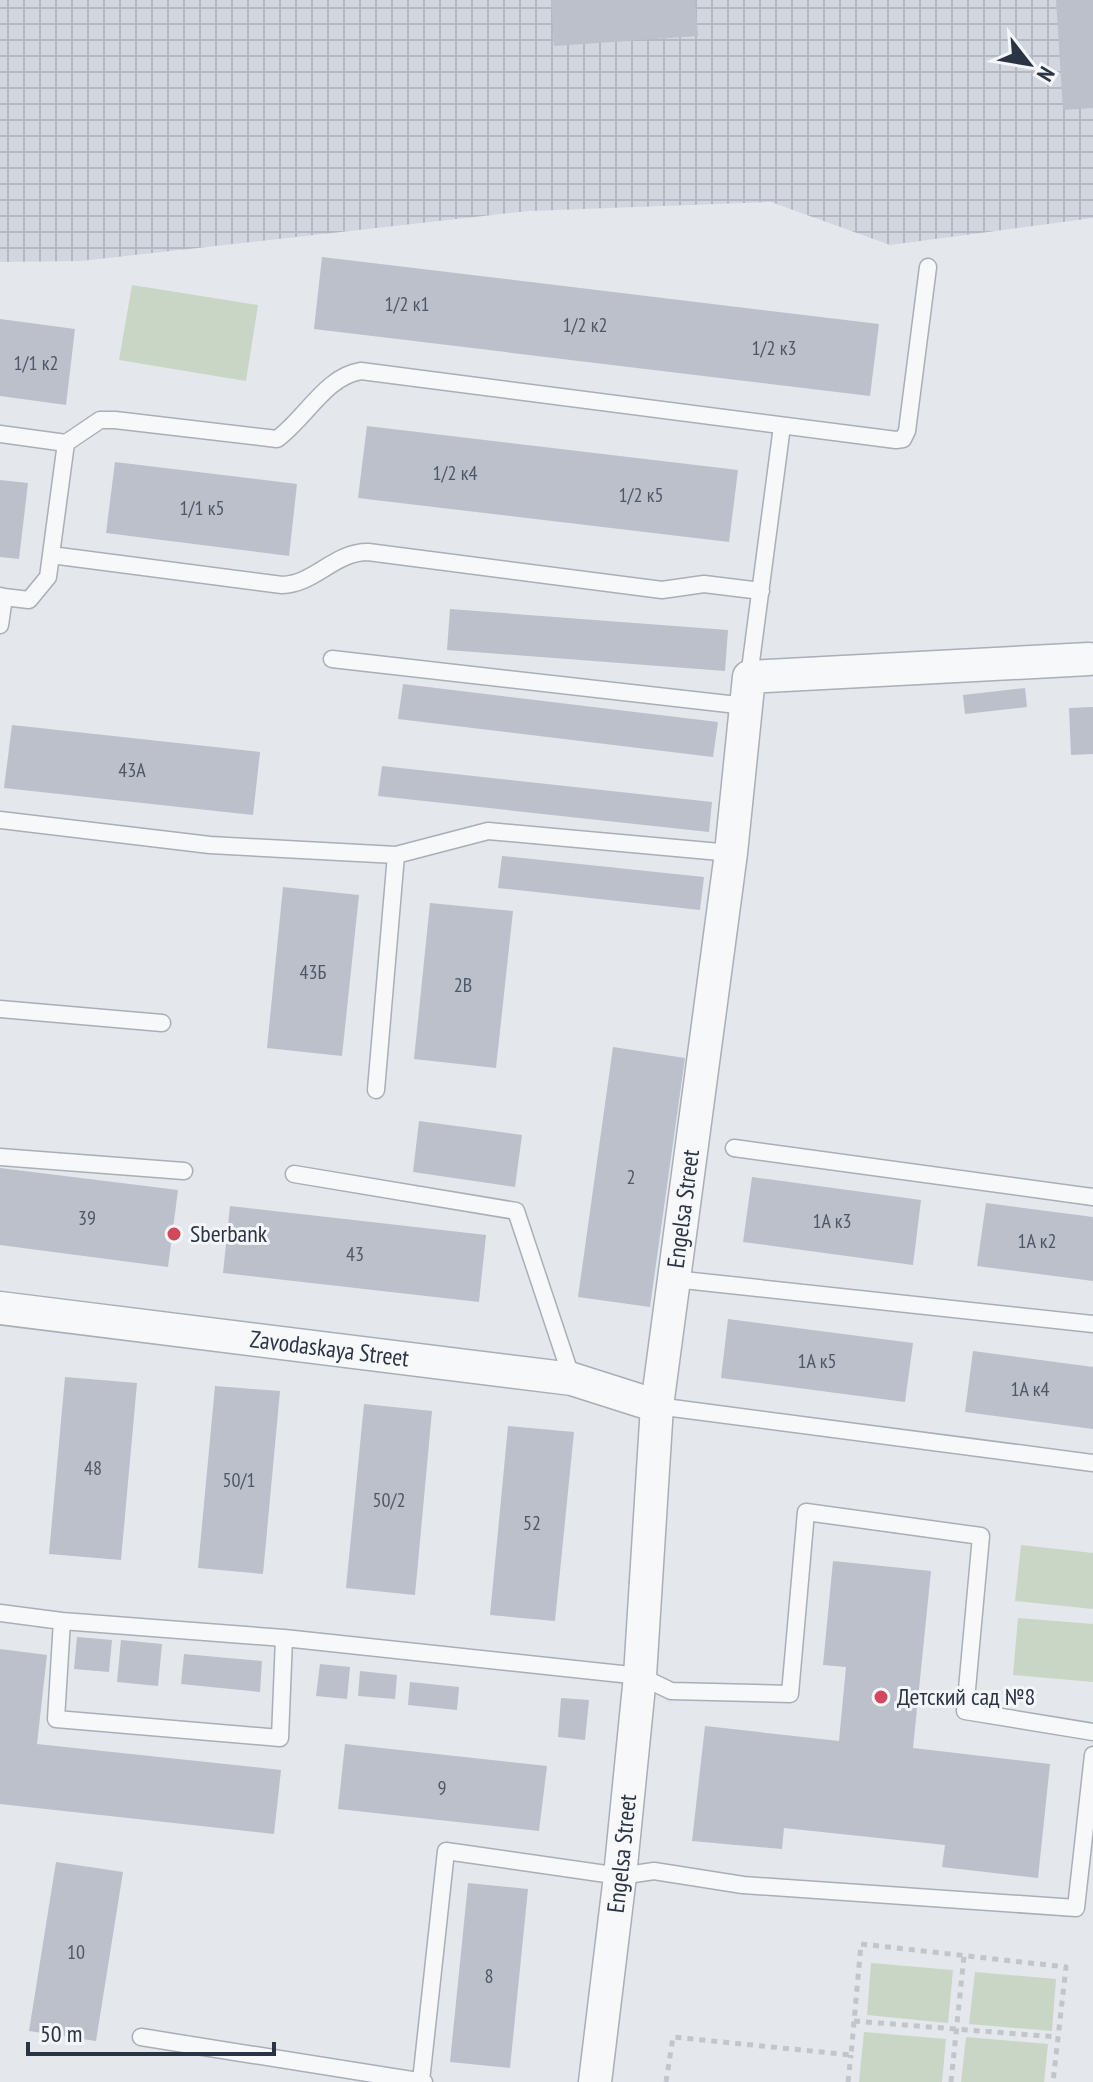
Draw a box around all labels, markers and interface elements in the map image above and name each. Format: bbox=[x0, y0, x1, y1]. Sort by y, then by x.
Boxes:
north arrow bbox=[989, 24, 1069, 104]
text: N bbox=[1031, 62, 1061, 87]
house number: 1/2 к1 bbox=[385, 291, 429, 317]
house number: 1/2 к2 bbox=[563, 312, 607, 338]
house number: 1/2 к3 bbox=[752, 335, 796, 361]
house number: 1/1 к2 bbox=[14, 350, 58, 376]
house number: 1/2 к4 bbox=[433, 460, 477, 486]
house number: 1/2 к5 bbox=[619, 482, 663, 508]
house number: 1/1 к5 bbox=[180, 495, 224, 521]
house number: 43А bbox=[118, 757, 146, 783]
house number: 43Б bbox=[300, 959, 327, 985]
house number: 2В bbox=[454, 972, 472, 998]
street label: Engelsa Street bbox=[660, 1147, 706, 1270]
house number: 2 bbox=[627, 1164, 636, 1190]
house number: 39 bbox=[78, 1205, 96, 1231]
house number: 1А к3 bbox=[813, 1208, 851, 1234]
place label: Sberbank bbox=[190, 1218, 268, 1249]
marker: Sberbank bbox=[165, 1225, 183, 1243]
house number: 1А к2 bbox=[1018, 1228, 1056, 1254]
house number: 43 bbox=[346, 1241, 364, 1267]
street label: Zavodaskaya Street bbox=[248, 1323, 411, 1374]
house number: 1А к5 bbox=[798, 1348, 836, 1374]
house number: 1А к4 bbox=[1011, 1376, 1049, 1402]
house number: 48 bbox=[84, 1455, 102, 1481]
house number: 50/1 bbox=[223, 1467, 255, 1493]
house number: 50/2 bbox=[373, 1487, 405, 1513]
house number: 52 bbox=[523, 1510, 541, 1536]
place label: Детский сад №8 bbox=[897, 1681, 1035, 1712]
marker: Детский сад №8 bbox=[872, 1688, 890, 1706]
house number: 9 bbox=[438, 1775, 447, 1801]
street label: Engelsa Street bbox=[600, 1792, 643, 1915]
house number: 10 bbox=[67, 1939, 85, 1965]
house number: 8 bbox=[485, 1963, 494, 1989]
scale bar bbox=[28, 2006, 274, 2056]
text: 50 m bbox=[40, 2018, 82, 2049]

